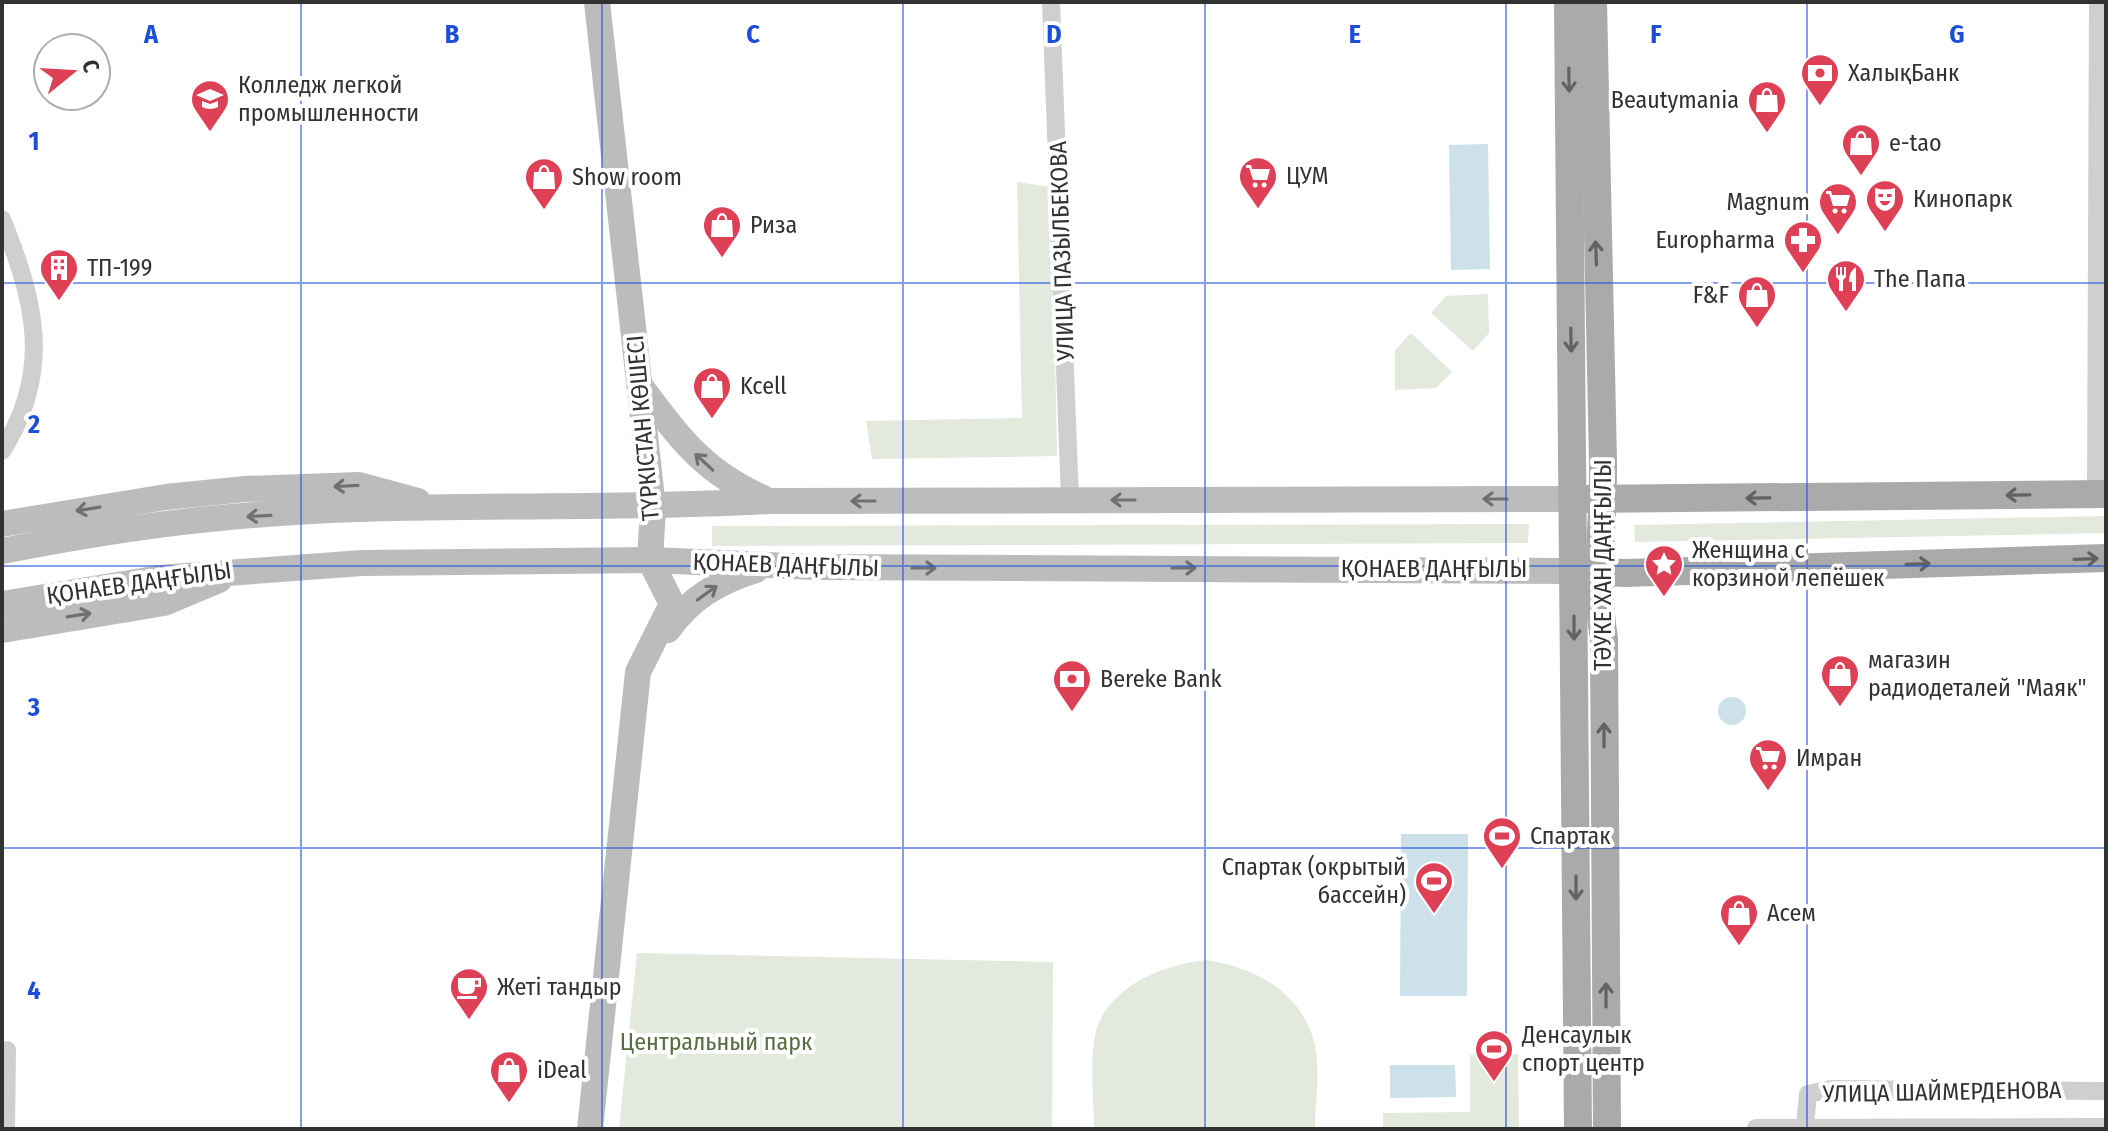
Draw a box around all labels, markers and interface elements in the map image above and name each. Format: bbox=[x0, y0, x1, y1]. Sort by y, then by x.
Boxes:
text: A bbox=[143, 19, 159, 50]
text: B bbox=[445, 19, 460, 50]
text: C bbox=[746, 19, 760, 50]
text: D bbox=[1046, 19, 1062, 50]
text: E bbox=[1349, 19, 1361, 50]
text: F bbox=[1650, 19, 1662, 50]
text: G bbox=[1949, 19, 1965, 50]
north arrow bbox=[32, 32, 112, 112]
bank icon: ХалықБанк bbox=[1799, 52, 1841, 107]
text: С bbox=[76, 56, 105, 76]
place label: ХалықБанк bbox=[1848, 59, 1960, 87]
one-way arrow bbox=[1561, 66, 1577, 93]
place label: Колледж легкой промышленности bbox=[238, 71, 419, 127]
school or university icon: Колледж легкой промышленности bbox=[189, 78, 231, 133]
shop icon: Beautymania bbox=[1746, 79, 1788, 134]
place label: Beautymania bbox=[1611, 86, 1739, 114]
shop icon: e-tao bbox=[1840, 122, 1882, 177]
text: 1 bbox=[29, 126, 40, 157]
place label: e-tao bbox=[1889, 129, 1942, 157]
street label: УЛИЦА ПАЗЫЛБЕКОВА bbox=[1044, 140, 1080, 362]
supermarket icon: ЦУМ bbox=[1237, 155, 1279, 210]
shop icon: Show room bbox=[523, 156, 565, 211]
place label: ЦУМ bbox=[1286, 162, 1329, 190]
place label: Show room bbox=[572, 163, 682, 191]
theatre icon: Кинопарк bbox=[1864, 178, 1906, 233]
supermarket icon: Magnum bbox=[1817, 181, 1859, 236]
place label: Кинопарк bbox=[1913, 185, 2013, 213]
place label: Magnum bbox=[1726, 188, 1810, 216]
shop icon: Риза bbox=[701, 204, 743, 259]
place label: Риза bbox=[750, 211, 797, 239]
pharmacy icon: Europharma bbox=[1782, 219, 1824, 274]
place label: Europharma bbox=[1655, 226, 1775, 254]
one-way arrow bbox=[1589, 240, 1604, 267]
building icon: ТП-199 bbox=[38, 247, 80, 302]
place label: ТП-199 bbox=[87, 254, 152, 282]
restaurant icon: The Папа bbox=[1825, 258, 1867, 313]
place label: The Папа bbox=[1874, 265, 1966, 293]
shop icon: F&F bbox=[1736, 274, 1778, 329]
place label: F&F bbox=[1693, 281, 1729, 309]
one-way arrow bbox=[1563, 326, 1579, 353]
street label: ТҮРКІСТАН КӨШЕСІ bbox=[621, 334, 665, 522]
shop icon: Kcell bbox=[691, 365, 733, 420]
place label: Kcell bbox=[740, 372, 787, 400]
text: 2 bbox=[27, 409, 40, 440]
one-way arrow bbox=[694, 453, 714, 472]
street label: ТӘУКЕ ХАН ДАҢҒЫЛЫ bbox=[1589, 459, 1617, 671]
one-way arrow bbox=[333, 479, 360, 494]
one-way arrow bbox=[2005, 487, 2032, 503]
one-way arrow bbox=[1745, 490, 1772, 506]
one-way arrow bbox=[1482, 491, 1509, 507]
one-way arrow bbox=[1110, 492, 1137, 508]
one-way arrow bbox=[850, 493, 877, 509]
one-way arrow bbox=[75, 502, 101, 517]
one-way arrow bbox=[246, 509, 273, 524]
place label: Женщина с корзиной лепёшек bbox=[1692, 536, 1885, 592]
place icon: Женщина с корзиной лепёшек bbox=[1643, 543, 1685, 598]
street label: ҚОНАЕВ ДАҢҒЫЛЫ bbox=[692, 548, 880, 582]
one-way arrow bbox=[2072, 551, 2099, 566]
street label: ҚОНАЕВ ДАҢҒЫЛЫ bbox=[1341, 555, 1527, 583]
street label: ҚОНАЕВ ДАҢҒЫЛЫ bbox=[45, 556, 233, 610]
one-way arrow bbox=[1904, 557, 1931, 572]
one-way arrow bbox=[910, 560, 937, 576]
one-way arrow bbox=[1170, 560, 1197, 576]
one-way arrow bbox=[695, 584, 717, 601]
one-way arrow bbox=[65, 607, 91, 622]
one-way arrow bbox=[1566, 614, 1581, 641]
place label: магазин радиодеталей "Маяк" bbox=[1868, 646, 2087, 702]
shop icon: магазин радиодеталей "Маяк" bbox=[1819, 653, 1861, 708]
bank icon: Bereke Bank bbox=[1051, 658, 1093, 713]
place label: Bereke Bank bbox=[1100, 665, 1223, 693]
text: 3 bbox=[27, 692, 40, 723]
one-way arrow bbox=[1596, 722, 1611, 749]
supermarket icon: Имран bbox=[1747, 737, 1789, 792]
place label: Имран bbox=[1796, 744, 1862, 772]
sports icon: Спартак bbox=[1481, 815, 1523, 870]
place label: Спартак bbox=[1530, 822, 1611, 850]
place label: Спартак (окрытый бассейн) bbox=[1222, 853, 1406, 909]
sports icon: Спартак (окрытый бассейн) bbox=[1413, 860, 1455, 915]
one-way arrow bbox=[1568, 874, 1584, 901]
shop icon: Асем bbox=[1718, 892, 1760, 947]
place label: Асем bbox=[1767, 899, 1816, 927]
cafe icon: Жетi тандыр bbox=[448, 966, 490, 1021]
place label: Жетi тандыр bbox=[497, 973, 622, 1001]
text: 4 bbox=[27, 975, 41, 1006]
one-way arrow bbox=[1598, 982, 1613, 1009]
place label: Денсаулык спорт центр bbox=[1521, 1021, 1645, 1077]
park label: Центральный парк bbox=[620, 1028, 813, 1056]
sports icon: Денсаулык спорт центр bbox=[1473, 1028, 1515, 1083]
shop icon: iDeal bbox=[488, 1049, 530, 1104]
place label: iDeal bbox=[537, 1056, 587, 1084]
street label: УЛИЦА ШАЙМЕРДЕНОВА bbox=[1821, 1076, 2062, 1108]

